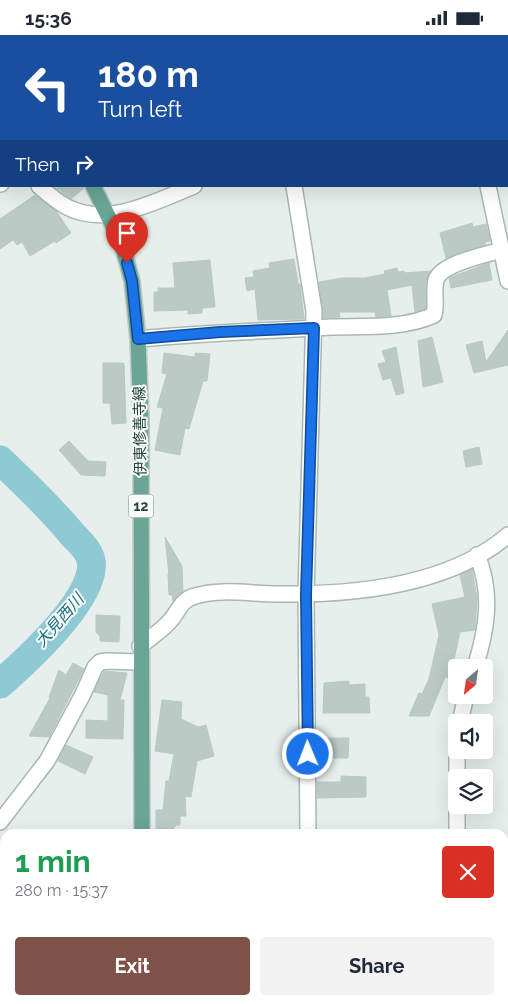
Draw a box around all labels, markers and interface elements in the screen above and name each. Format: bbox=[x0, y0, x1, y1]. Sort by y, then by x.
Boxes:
text: 15:36 bbox=[25, 7, 72, 29]
text: 180 m bbox=[98, 54, 199, 95]
icon: left bbox=[15, 55, 80, 120]
text: Turn left bbox=[98, 96, 182, 122]
icon: right bbox=[70, 150, 98, 178]
text: Then bbox=[15, 153, 60, 175]
pin bbox=[106, 212, 148, 263]
icon: arrive bbox=[113, 219, 141, 247]
street label: 伊東修善寺線 bbox=[130, 386, 150, 476]
road number: 12 bbox=[128, 495, 154, 517]
water label: 大見西川 bbox=[31, 588, 89, 651]
north arrow bbox=[448, 659, 492, 704]
map controls bbox=[448, 659, 493, 814]
button: sound bbox=[448, 714, 493, 759]
position arrow bbox=[281, 727, 333, 779]
button: layers bbox=[448, 769, 493, 814]
text: 1 min bbox=[15, 844, 91, 879]
button: close bbox=[442, 846, 494, 898]
text: 280 m · 15:37 bbox=[15, 881, 108, 900]
button: Exit bbox=[15, 937, 250, 995]
button: Share bbox=[260, 937, 494, 995]

